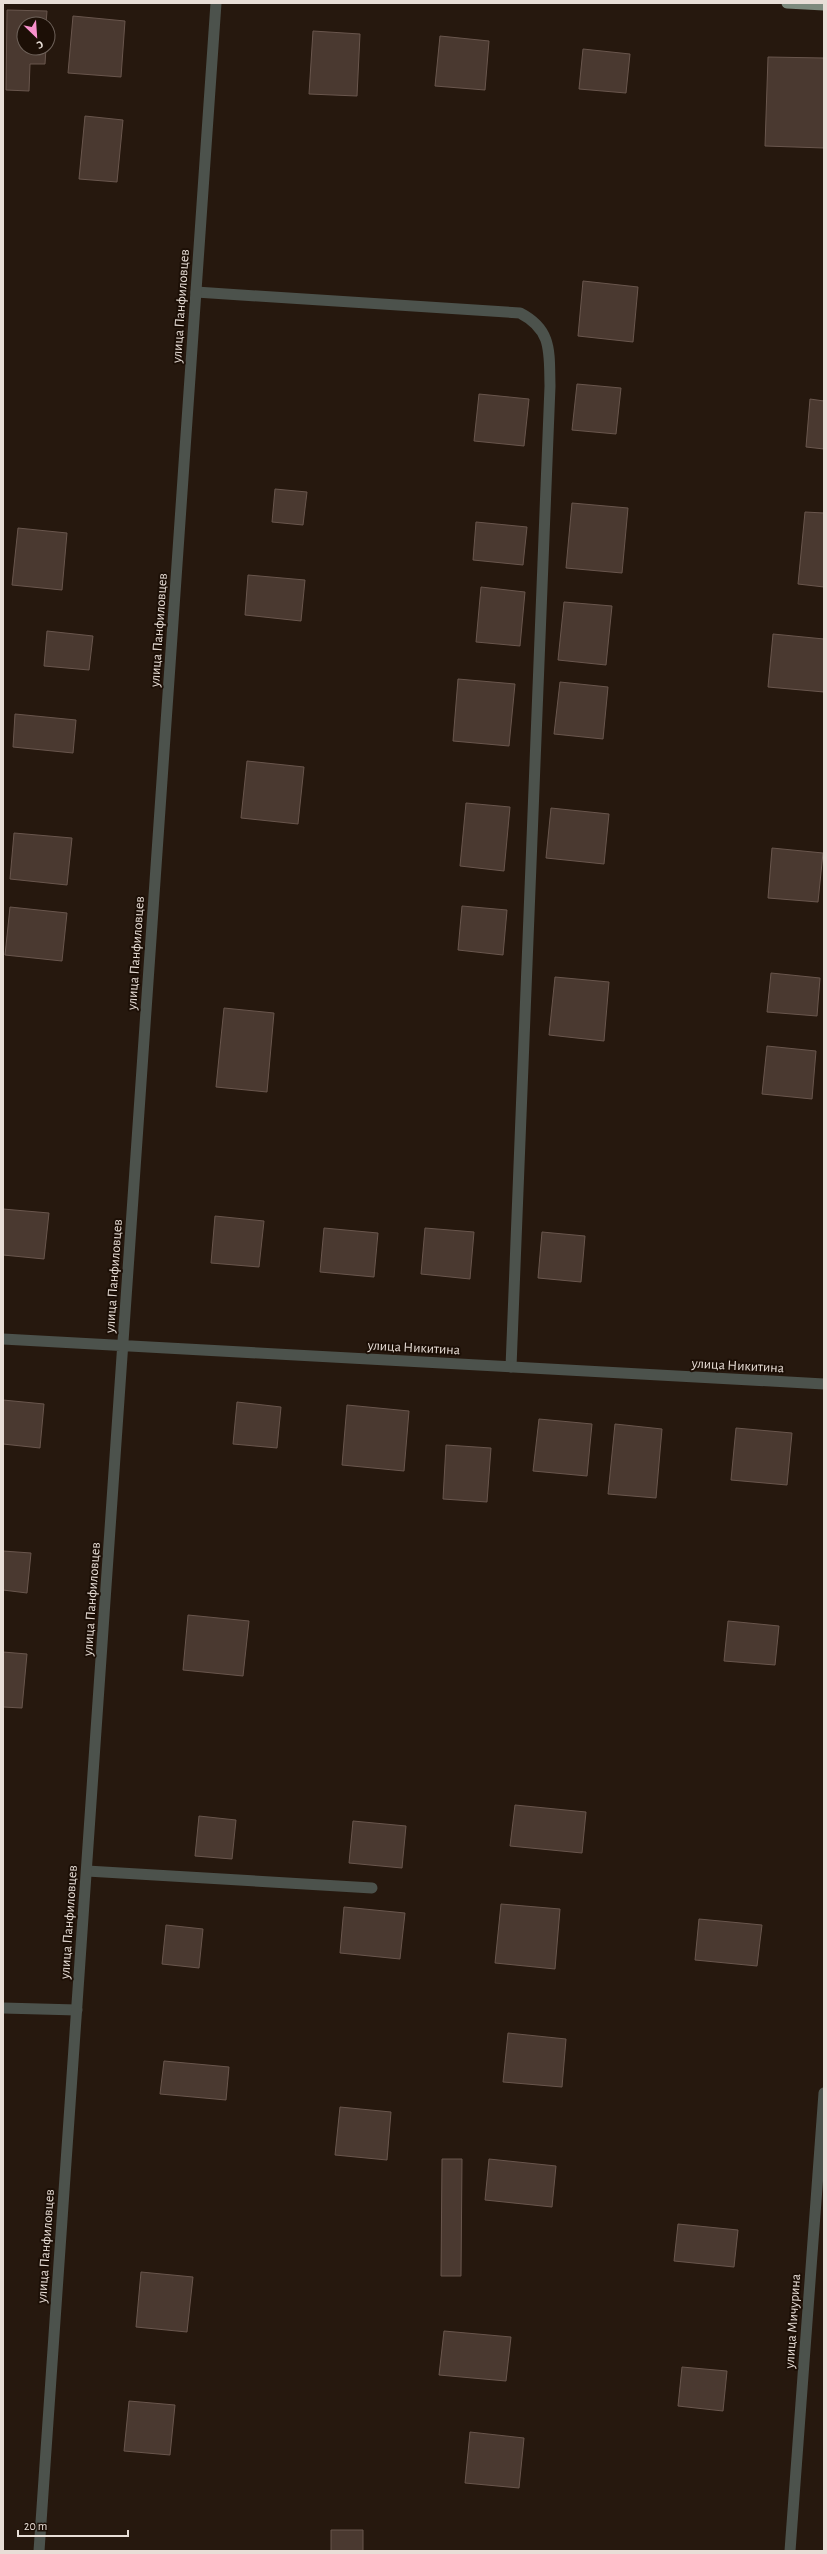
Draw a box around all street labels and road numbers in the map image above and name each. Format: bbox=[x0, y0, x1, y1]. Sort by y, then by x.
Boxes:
street label: улица Панфиловцев bbox=[170, 249, 192, 364]
street label: улица Панфиловцев bbox=[148, 573, 170, 688]
street label: улица Панфиловцев bbox=[125, 896, 147, 1011]
street label: улица Панфиловцев bbox=[103, 1219, 125, 1334]
street label: улица Никитина bbox=[366, 1339, 461, 1357]
street label: улица Никитина bbox=[690, 1357, 785, 1375]
street label: улица Панфиловцев bbox=[81, 1542, 103, 1657]
street label: улица Панфиловцев bbox=[58, 1865, 80, 1980]
street label: улица Панфиловцев bbox=[35, 2189, 57, 2304]
street label: улица Мичурина bbox=[783, 2273, 803, 2370]

